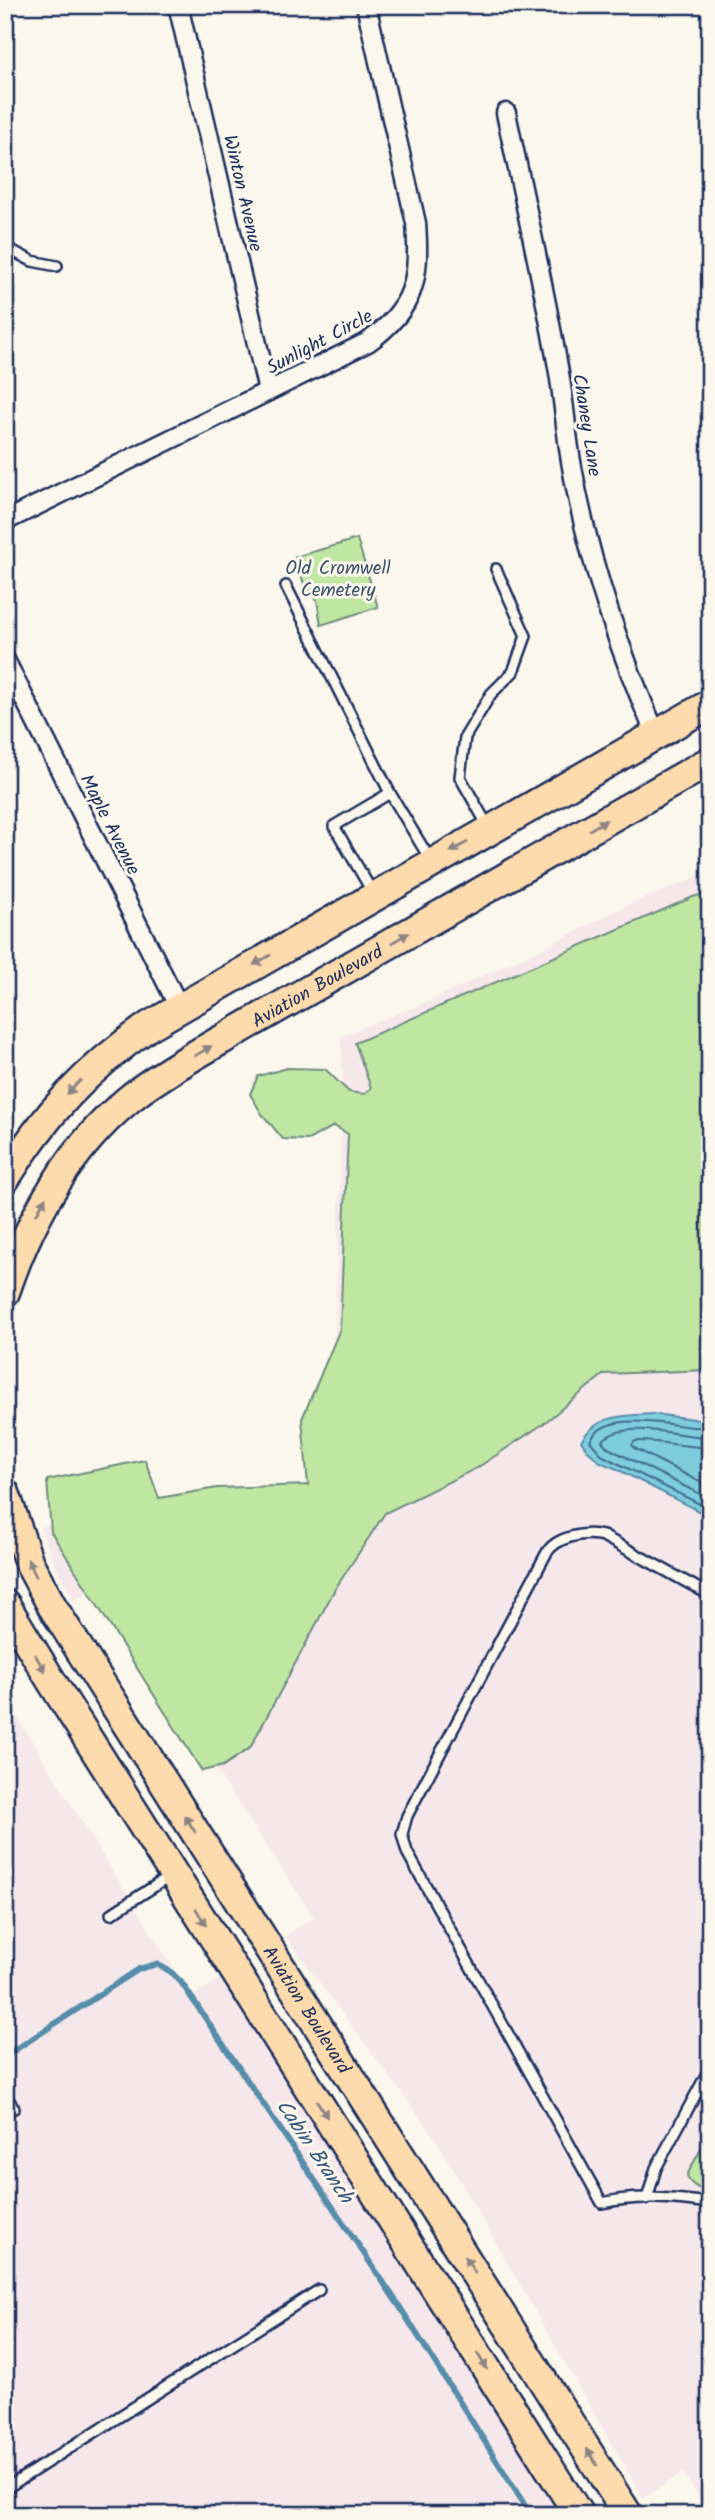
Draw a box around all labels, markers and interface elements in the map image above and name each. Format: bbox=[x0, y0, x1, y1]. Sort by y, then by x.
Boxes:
street label: Winton Avenue bbox=[214, 132, 270, 255]
street label: Sunlight Circle bbox=[261, 302, 379, 383]
street label: Chaney Lane bbox=[563, 372, 609, 479]
park label: Old Cromwell Cemetery bbox=[285, 554, 391, 606]
street label: Maple Avenue bbox=[71, 769, 148, 881]
one-way arrow bbox=[588, 819, 607, 831]
one-way arrow bbox=[449, 841, 469, 853]
one-way arrow bbox=[390, 932, 410, 944]
street label: Aviation Boulevard bbox=[247, 937, 390, 1037]
one-way arrow bbox=[252, 954, 271, 966]
one-way arrow bbox=[193, 1044, 212, 1057]
one-way arrow bbox=[67, 1078, 83, 1095]
one-way arrow bbox=[35, 1196, 47, 1216]
one-way arrow bbox=[26, 1558, 38, 1578]
one-way arrow bbox=[33, 1653, 46, 1672]
one-way arrow bbox=[183, 1814, 196, 1834]
one-way arrow bbox=[194, 1907, 207, 1927]
street label: Aviation Boulevard bbox=[254, 1940, 358, 2081]
water label: Cabin Branch bbox=[267, 2093, 362, 2212]
one-way arrow bbox=[316, 2099, 329, 2119]
one-way arrow bbox=[463, 2256, 477, 2274]
one-way arrow bbox=[475, 2351, 488, 2370]
one-way arrow bbox=[585, 2447, 598, 2467]

